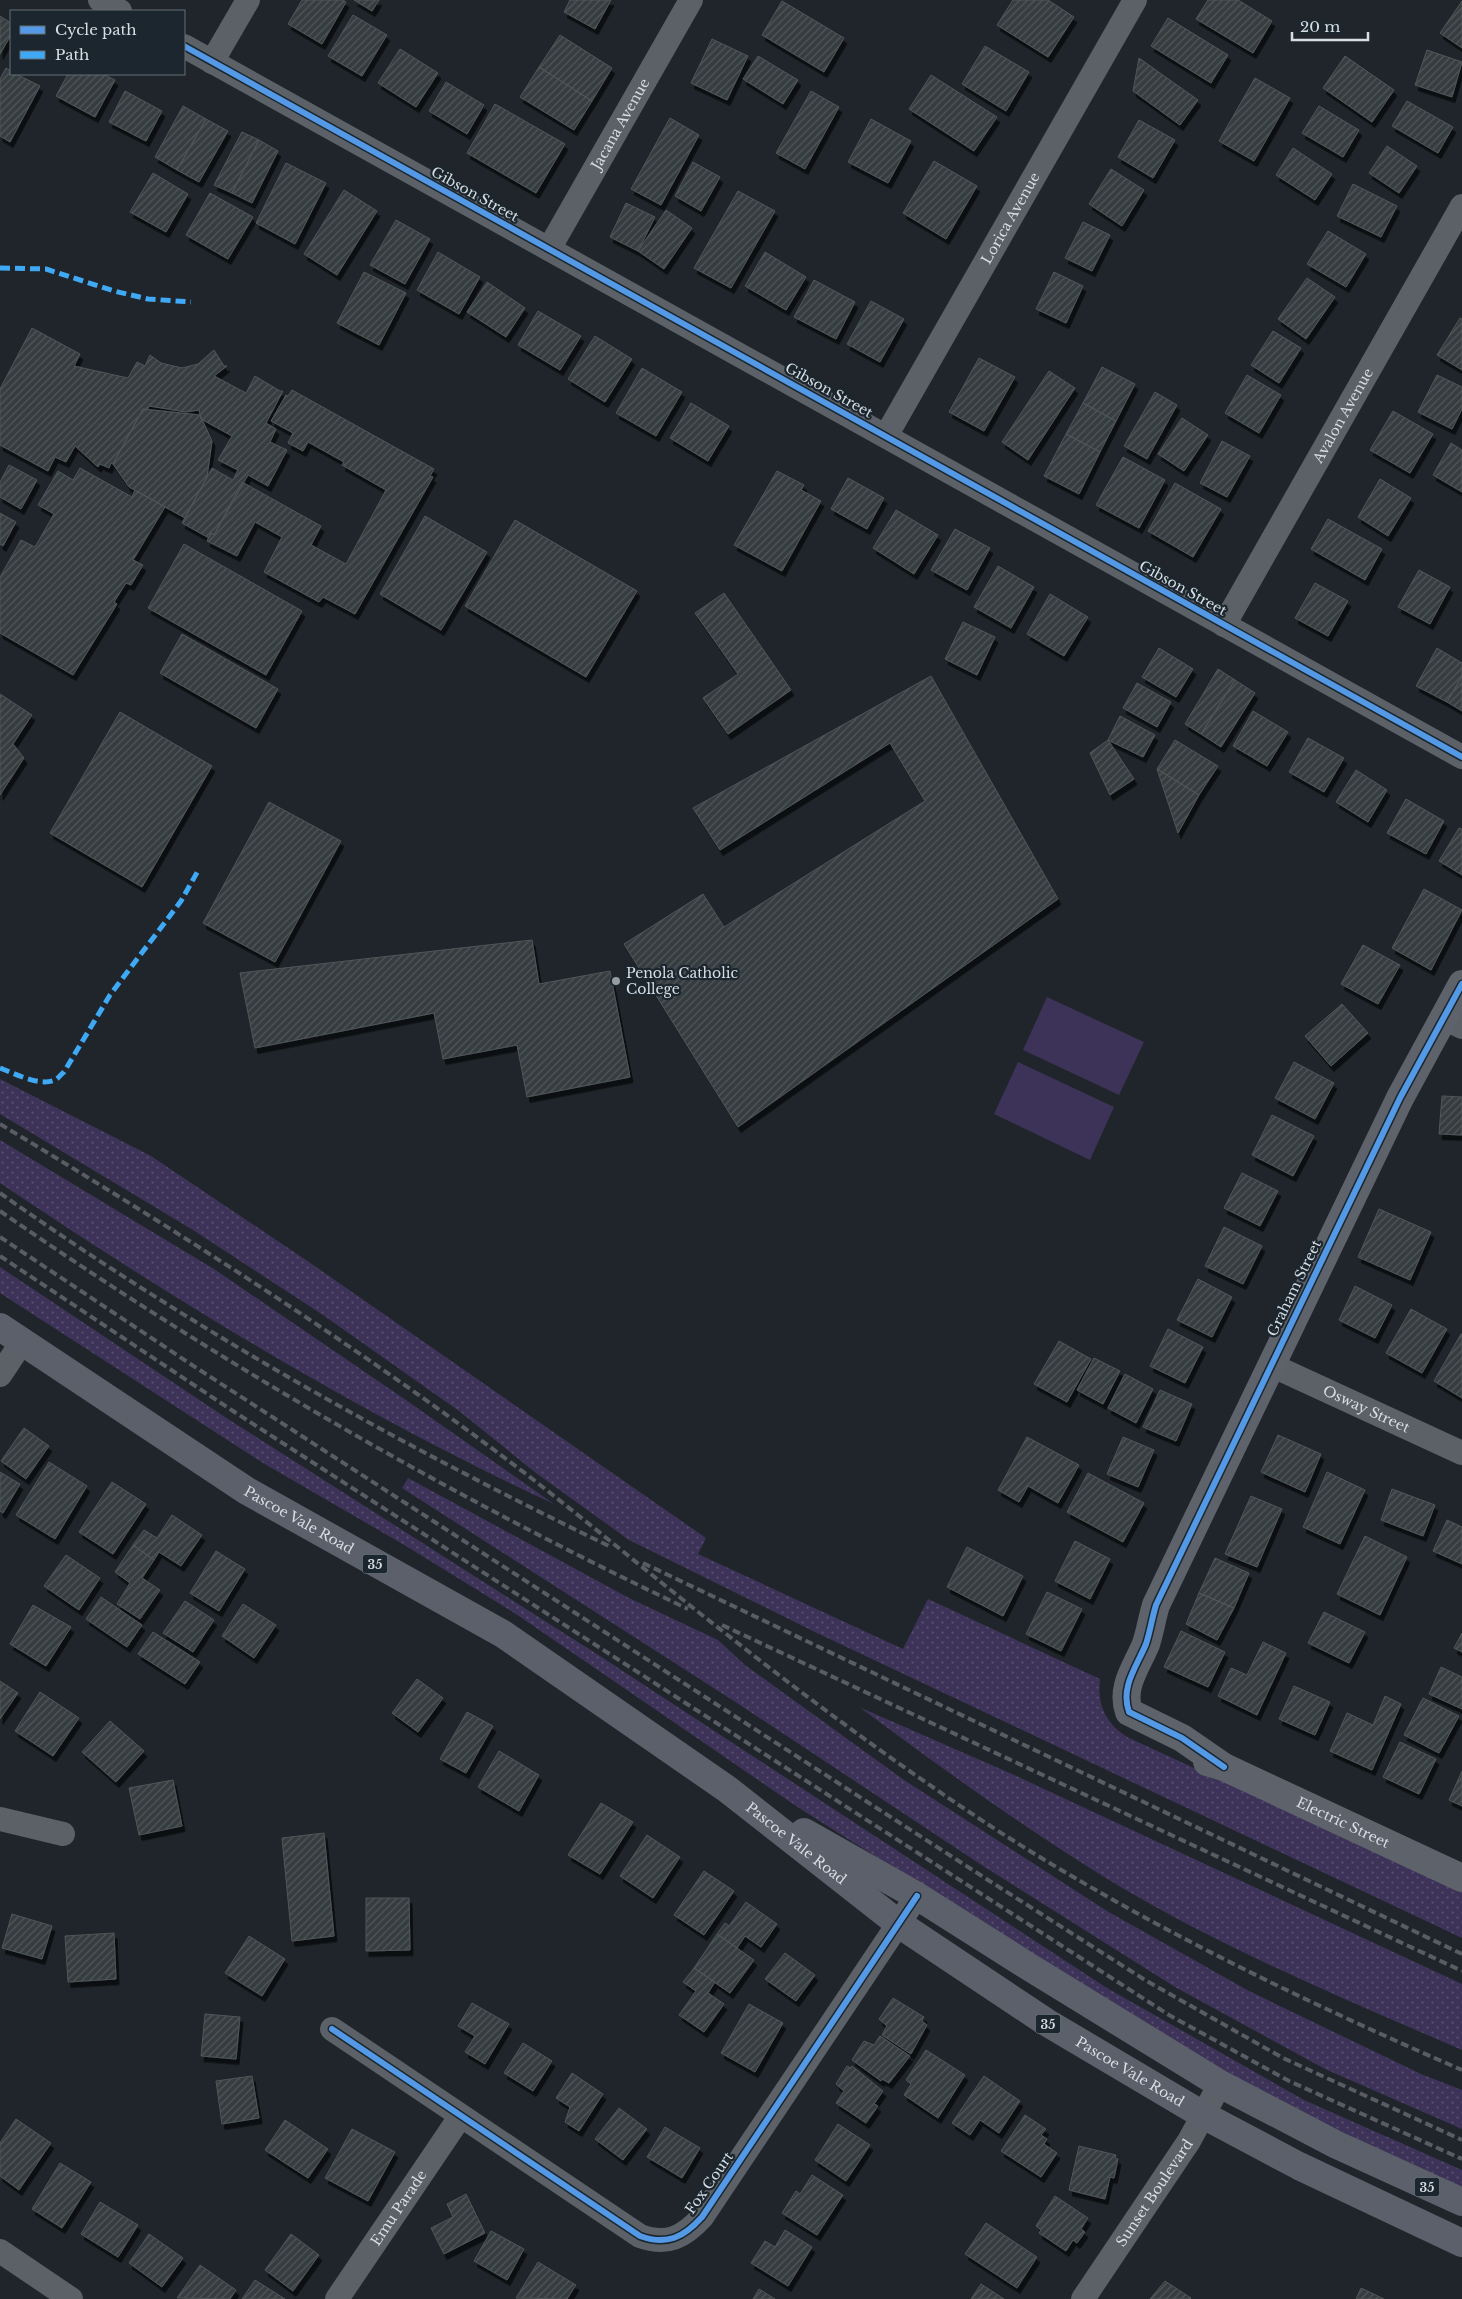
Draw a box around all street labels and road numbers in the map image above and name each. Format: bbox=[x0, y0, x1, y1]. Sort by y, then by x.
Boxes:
street label: Jacana Avenue bbox=[586, 75, 653, 174]
street label: Gibson Street bbox=[428, 163, 523, 226]
street label: Lorica Avenue bbox=[977, 169, 1044, 267]
street label: Gibson Street bbox=[782, 359, 877, 422]
street label: Avalon Avenue bbox=[1308, 365, 1377, 467]
street label: Gibson Street bbox=[1136, 557, 1231, 620]
street label: Graham Street bbox=[1263, 1236, 1325, 1339]
street label: Osway Street bbox=[1320, 1381, 1413, 1437]
street label: Pascoe Vale Road bbox=[241, 1482, 358, 1558]
road number: 35 bbox=[362, 1555, 388, 1574]
street label: Electric Street bbox=[1294, 1793, 1393, 1852]
street label: Pascoe Vale Road bbox=[742, 1798, 851, 1889]
road number: 35 bbox=[1036, 2015, 1060, 2034]
street label: Pascoe Vale Road bbox=[1072, 2033, 1188, 2111]
street label: Sunset Boulevard bbox=[1112, 2135, 1197, 2250]
street label: Fox Court bbox=[681, 2148, 737, 2218]
street label: Emu Parade bbox=[367, 2166, 431, 2249]
road number: 35 bbox=[1414, 2178, 1440, 2196]

